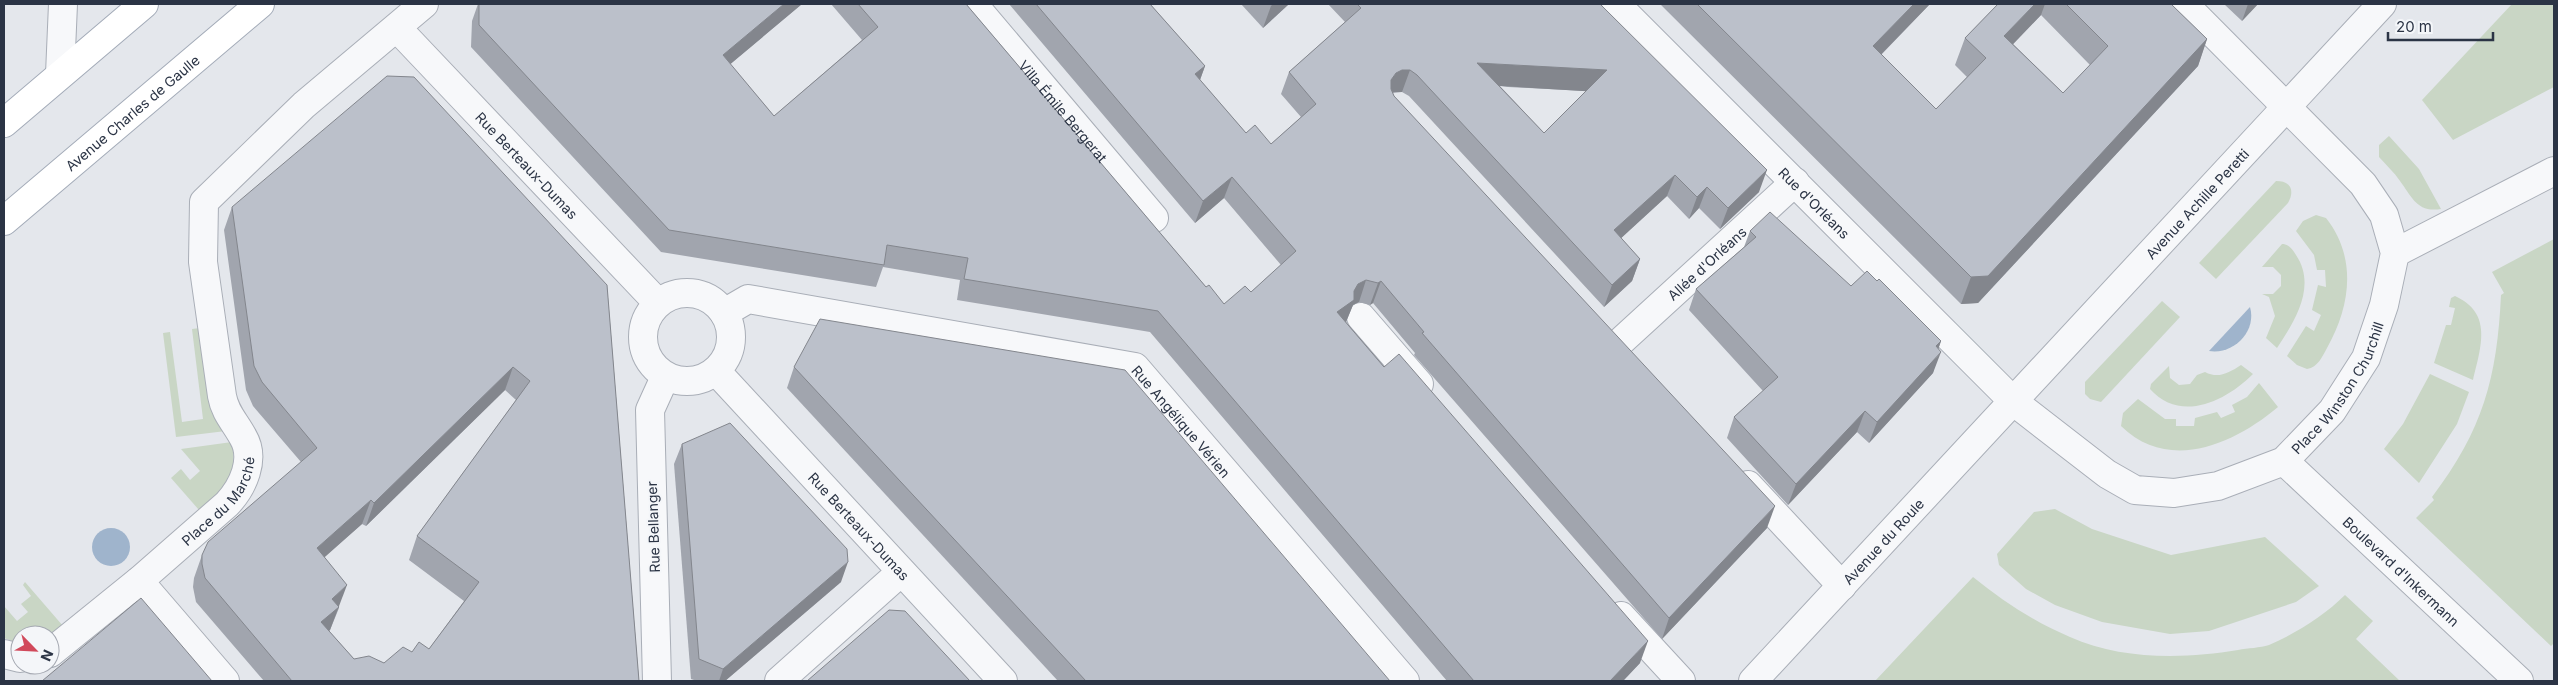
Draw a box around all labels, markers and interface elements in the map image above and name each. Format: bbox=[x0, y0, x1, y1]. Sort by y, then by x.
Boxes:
scale bar bbox=[2388, 10, 2493, 42]
text: 20 m bbox=[2396, 17, 2432, 36]
street label: Avenue Charles de Gaulle bbox=[62, 51, 203, 174]
street label: Villa Émile Bergerat bbox=[1016, 56, 1112, 166]
street label: Rue Berteaux-Dumas bbox=[472, 108, 582, 222]
street label: Avenue Achille Peretti bbox=[2142, 145, 2252, 262]
street label: Rue d'Orléans bbox=[1776, 164, 1854, 242]
street label: Allée d'Orléans bbox=[1664, 223, 1750, 303]
street label: Place Winston Churchill bbox=[2287, 319, 2386, 457]
street label: Rue Angélique Vérien bbox=[1129, 362, 1234, 481]
street label: Place du Marché bbox=[178, 456, 257, 549]
street label: Rue Berteaux-Dumas bbox=[805, 468, 913, 583]
street label: Rue Bellanger bbox=[643, 481, 663, 573]
street label: Avenue du Roule bbox=[1839, 495, 1927, 588]
street label: Boulevard d'Inkermann bbox=[2340, 513, 2463, 630]
north arrow bbox=[10, 625, 60, 675]
text: N bbox=[37, 647, 57, 664]

